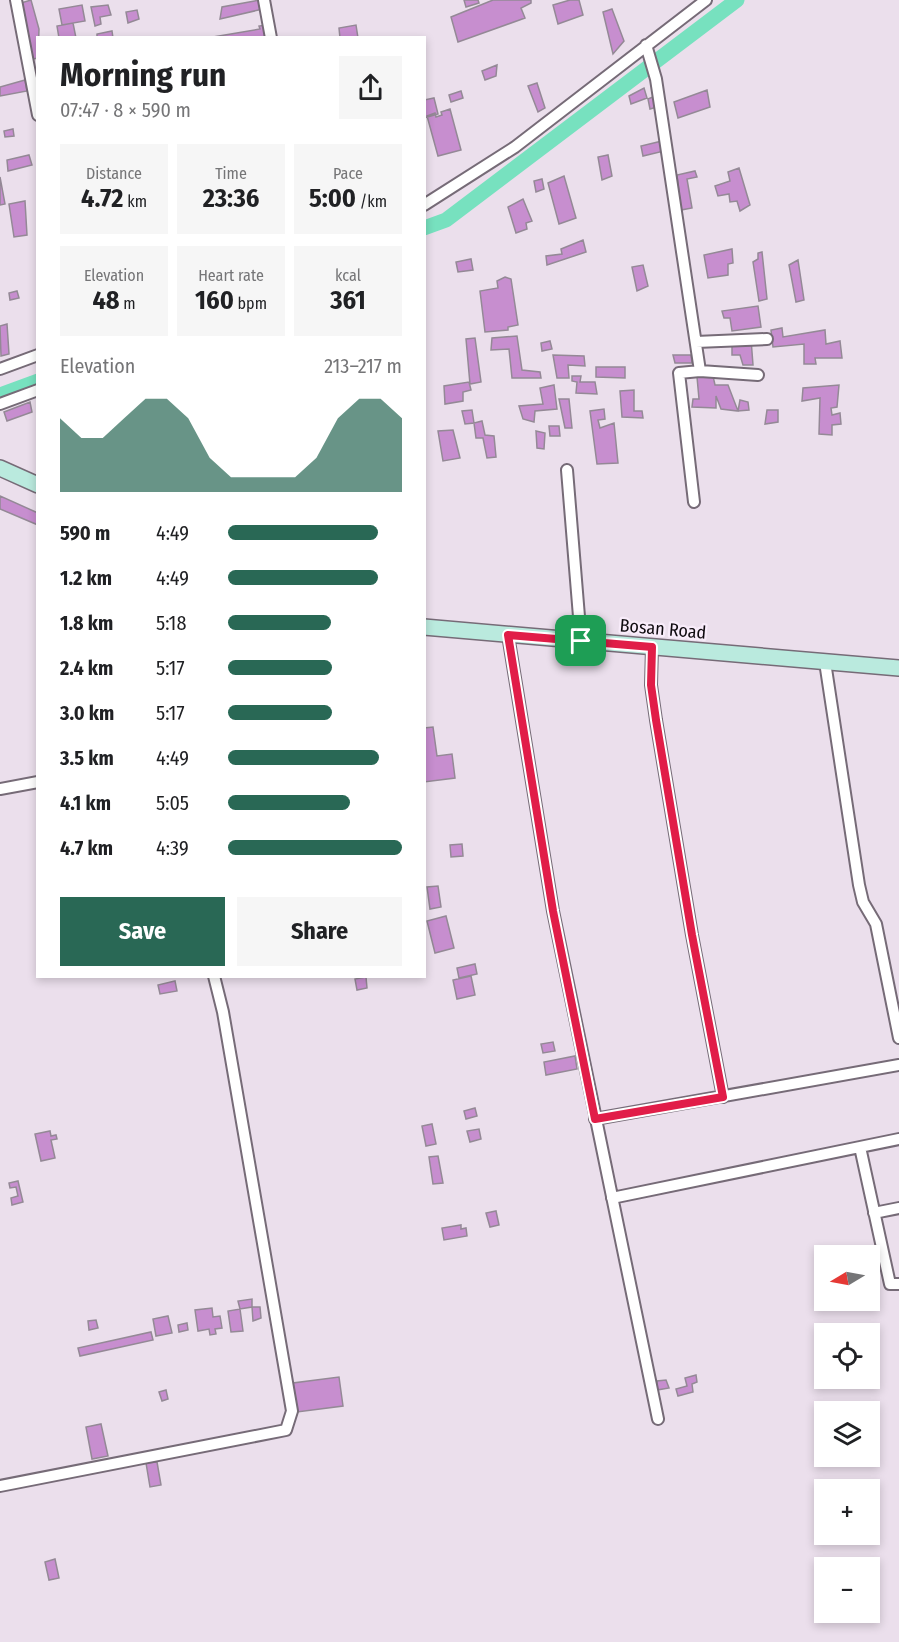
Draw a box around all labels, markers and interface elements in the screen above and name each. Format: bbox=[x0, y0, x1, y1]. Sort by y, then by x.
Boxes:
text: Morning run bbox=[60, 55, 226, 95]
button: share bbox=[339, 56, 402, 119]
text: 07:47 · 8 × 590 m bbox=[60, 98, 191, 122]
text: Distance bbox=[86, 164, 142, 183]
text: Time bbox=[215, 164, 247, 183]
text: Pace bbox=[333, 164, 363, 183]
text: 4.72 bbox=[81, 183, 123, 214]
text: 23:36 bbox=[203, 183, 259, 214]
text: 5:00 bbox=[309, 183, 356, 214]
text: km bbox=[123, 192, 147, 211]
text: /km bbox=[356, 192, 387, 211]
text: Elevation bbox=[84, 266, 144, 285]
text: Heart rate bbox=[198, 266, 264, 285]
text: kcal bbox=[335, 266, 361, 285]
text: 48 bbox=[92, 285, 120, 316]
text: 160 bbox=[195, 285, 234, 316]
text: 361 bbox=[330, 285, 366, 316]
text: m bbox=[120, 294, 136, 313]
text: bpm bbox=[234, 294, 267, 313]
text: Elevation bbox=[60, 354, 135, 378]
text: 213–217 m bbox=[324, 354, 402, 378]
text: 590 m bbox=[60, 521, 110, 545]
text: 4:49 bbox=[156, 521, 189, 545]
text: 1.2 km bbox=[60, 566, 112, 590]
text: 4:49 bbox=[156, 566, 189, 590]
text: 1.8 km bbox=[60, 611, 113, 635]
text: 5:18 bbox=[156, 611, 186, 635]
street label: Bosan Road bbox=[619, 614, 707, 644]
pin bbox=[555, 615, 606, 666]
icon: arrive bbox=[564, 624, 597, 657]
text: 2.4 km bbox=[60, 656, 113, 680]
text: 5:17 bbox=[156, 656, 185, 680]
text: 3.0 km bbox=[60, 701, 114, 725]
text: 5:17 bbox=[156, 701, 185, 725]
text: 3.5 km bbox=[60, 746, 114, 770]
text: 4:49 bbox=[156, 746, 189, 770]
text: 4.1 km bbox=[60, 791, 111, 815]
text: 5:05 bbox=[156, 791, 189, 815]
text: 4.7 km bbox=[60, 836, 113, 860]
text: 4:39 bbox=[156, 836, 189, 860]
button: Save bbox=[60, 897, 225, 966]
button: Share bbox=[237, 897, 402, 966]
north arrow bbox=[814, 1245, 880, 1311]
map controls bbox=[814, 1245, 880, 1623]
button: locate bbox=[814, 1323, 880, 1389]
button: layers bbox=[814, 1401, 880, 1467]
button: + bbox=[814, 1479, 880, 1545]
button: − bbox=[814, 1557, 880, 1623]

